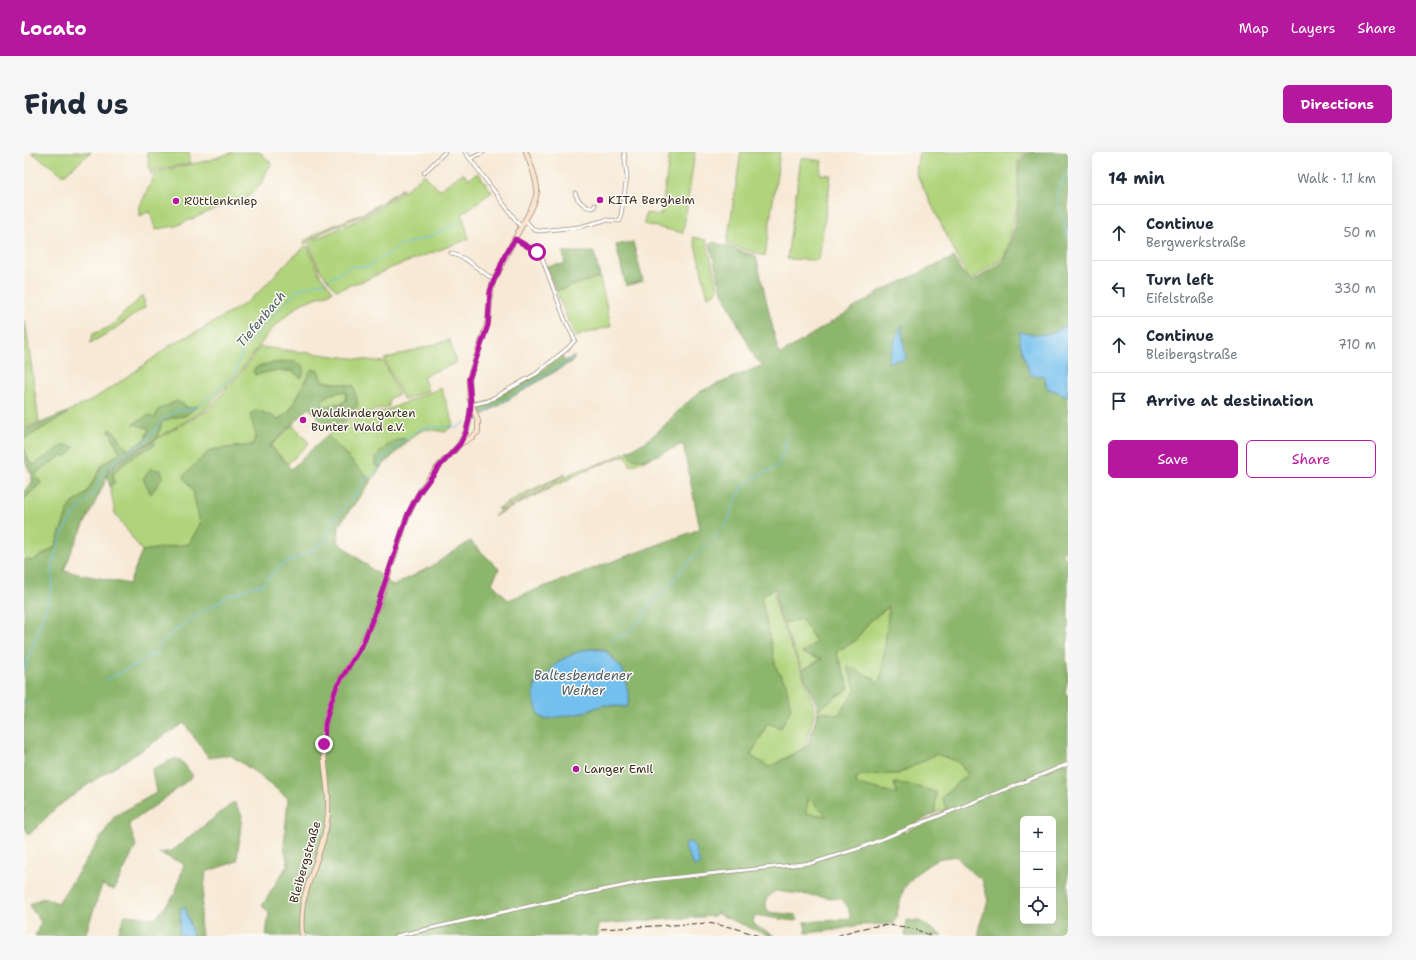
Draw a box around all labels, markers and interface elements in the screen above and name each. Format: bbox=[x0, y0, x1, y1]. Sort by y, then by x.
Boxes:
text: Locato bbox=[20, 16, 87, 41]
text: Map bbox=[1239, 19, 1269, 37]
text: Layers bbox=[1291, 19, 1335, 37]
text: Share bbox=[1357, 19, 1396, 37]
text: Find us bbox=[24, 85, 129, 123]
button: Directions bbox=[1283, 85, 1392, 123]
text: 14 min bbox=[1108, 167, 1165, 189]
text: Walk · 1.1 km bbox=[1297, 170, 1376, 187]
place label: KITA Bergheim bbox=[608, 192, 695, 208]
place label: Rüttlenkniep bbox=[184, 193, 257, 209]
marker: KITA Bergheim bbox=[595, 195, 605, 205]
marker: Rüttlenkniep bbox=[171, 196, 181, 206]
text: Continue bbox=[1146, 214, 1214, 234]
icon: ahead bbox=[1108, 222, 1130, 244]
text: 50 m bbox=[1343, 224, 1376, 241]
text: Bergwerkstraße bbox=[1146, 234, 1246, 251]
route start bbox=[528, 243, 546, 261]
text: Turn left bbox=[1146, 270, 1214, 290]
icon: left bbox=[1108, 278, 1130, 300]
text: 330 m bbox=[1334, 280, 1376, 297]
water label: Tiefenbach bbox=[232, 287, 290, 351]
text: Eifelstraße bbox=[1146, 290, 1214, 307]
text: Continue bbox=[1146, 326, 1214, 346]
icon: ahead bbox=[1108, 334, 1130, 356]
text: 710 m bbox=[1338, 336, 1376, 353]
text: Bleibergstraße bbox=[1146, 346, 1238, 363]
icon: arrive bbox=[1108, 390, 1130, 412]
text: Arrive at destination bbox=[1146, 391, 1314, 411]
place label: Waldkindergarten Bunter Wald e.V. bbox=[311, 405, 416, 435]
marker: Waldkindergarten Bunter Wald e.V. bbox=[298, 415, 308, 425]
button: Save bbox=[1108, 440, 1238, 478]
button: Share bbox=[1246, 440, 1376, 478]
water label: Baltesbendener Weiher bbox=[534, 667, 633, 699]
route end bbox=[315, 735, 333, 753]
place label: Langer Emil bbox=[584, 761, 654, 777]
marker: Langer Emil bbox=[571, 764, 581, 774]
map controls bbox=[1020, 816, 1056, 924]
button: + bbox=[1020, 816, 1056, 852]
street label: Bleibergstraße bbox=[286, 819, 324, 905]
button: − bbox=[1020, 852, 1056, 888]
button: locate bbox=[1020, 888, 1056, 924]

